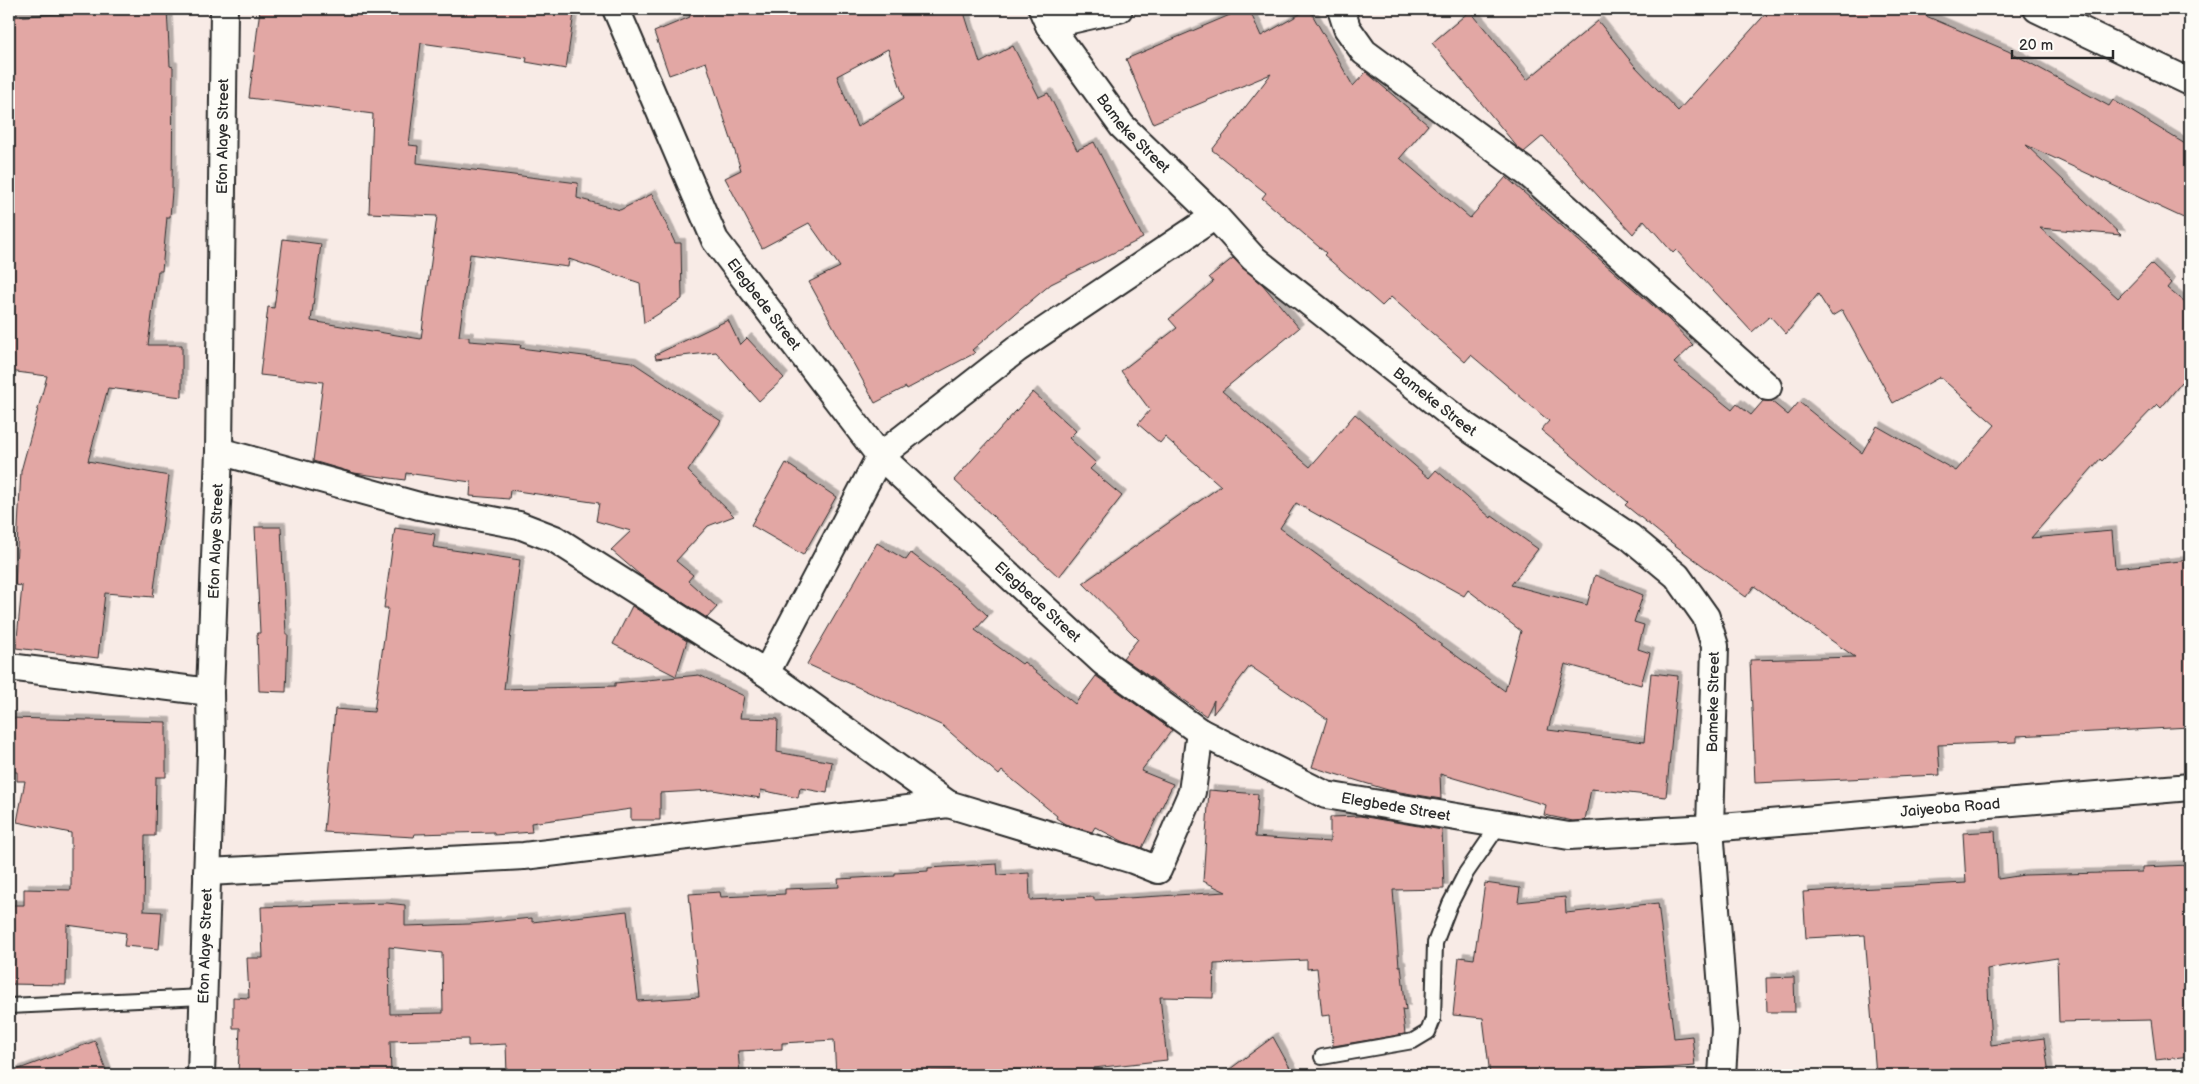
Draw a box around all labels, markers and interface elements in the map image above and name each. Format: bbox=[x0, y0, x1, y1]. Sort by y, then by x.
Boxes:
scale bar bbox=[2012, 28, 2113, 60]
text: 20 m bbox=[2019, 36, 2053, 55]
street label: Efon Alaye Street bbox=[213, 78, 233, 194]
street label: Bameke Street bbox=[1092, 90, 1174, 178]
street label: Elegbede Street bbox=[722, 255, 805, 354]
street label: Bameke Street bbox=[1389, 363, 1480, 441]
street label: Efon Alaye Street bbox=[204, 483, 228, 599]
street label: Elegbede Street bbox=[990, 558, 1085, 647]
street label: Bameke Street bbox=[1703, 651, 1724, 753]
street label: Elegbede Street bbox=[1340, 789, 1452, 826]
street label: Jaiyeoba Road bbox=[1900, 794, 2001, 822]
street label: Efon Alaye Street bbox=[194, 888, 217, 1004]

